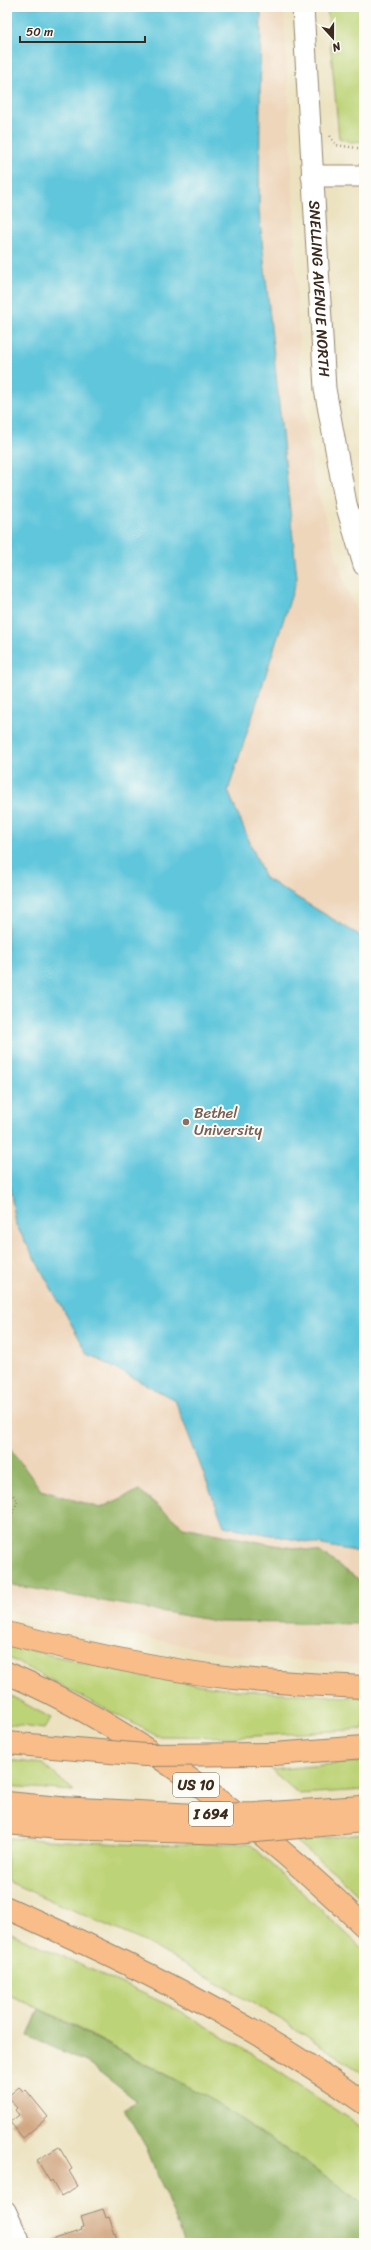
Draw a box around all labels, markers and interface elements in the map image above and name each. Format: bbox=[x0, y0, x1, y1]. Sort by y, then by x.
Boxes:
scale bar bbox=[20, 18, 145, 44]
north arrow bbox=[313, 18, 353, 58]
text: 50 m bbox=[26, 21, 53, 43]
text: N bbox=[329, 36, 344, 57]
street label: SNELLING AVENUE NORTH bbox=[301, 199, 337, 378]
place label: Bethel University bbox=[194, 1100, 263, 1143]
marker: Bethel University bbox=[181, 1117, 191, 1127]
road number: US 10 bbox=[173, 1773, 219, 1797]
road number: I 694 bbox=[189, 1802, 233, 1826]

